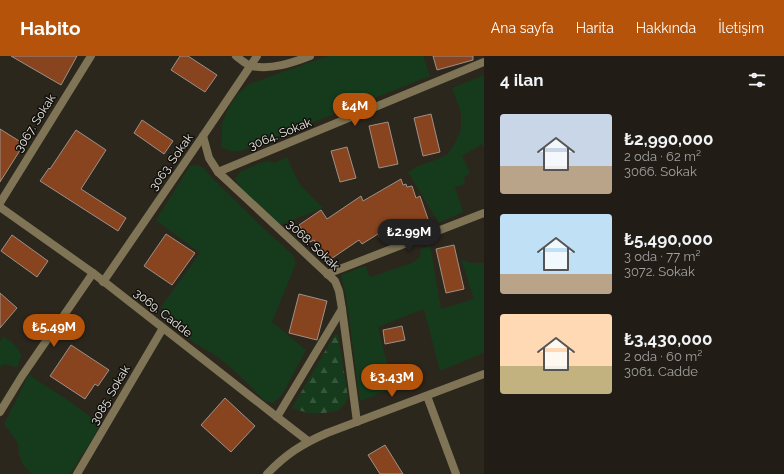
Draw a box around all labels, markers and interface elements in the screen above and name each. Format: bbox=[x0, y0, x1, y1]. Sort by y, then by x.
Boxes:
text: Habito bbox=[20, 17, 81, 39]
text: Ana sayfa bbox=[491, 20, 554, 36]
text: Harita bbox=[576, 20, 614, 36]
text: Hakkında bbox=[636, 20, 696, 36]
text: İletişim bbox=[718, 20, 764, 36]
icon: filters bbox=[746, 69, 768, 91]
text: 4 ilan bbox=[500, 70, 544, 90]
street label: 3067. Sokak bbox=[12, 91, 59, 155]
pin: ₺4M bbox=[336, 93, 374, 127]
text: ₺4M bbox=[342, 98, 368, 113]
street label: 3064. Sokak bbox=[247, 115, 314, 153]
text: ₺2,990,000 bbox=[624, 129, 713, 149]
street label: 3063. Sokak bbox=[146, 130, 196, 193]
icon: home bbox=[532, 130, 580, 178]
text: 2 oda · 62 m² bbox=[624, 149, 701, 164]
text: 3066. Sokak bbox=[624, 164, 697, 179]
street label: 3068. Sokak bbox=[284, 217, 343, 273]
pin: ₺2.99M bbox=[376, 219, 442, 253]
text: ₺2.99M bbox=[387, 224, 431, 239]
text: ₺5,490,000 bbox=[624, 229, 713, 249]
icon: home bbox=[532, 230, 580, 278]
text: 3 oda · 77 m² bbox=[624, 249, 700, 264]
text: 3072. Sokak bbox=[624, 264, 695, 279]
street label: 3069. Cadde bbox=[131, 286, 195, 340]
pin: ₺5.49M bbox=[21, 314, 87, 348]
text: ₺5.49M bbox=[32, 319, 76, 334]
text: ₺3,430,000 bbox=[624, 329, 712, 349]
icon: home bbox=[532, 330, 580, 378]
text: 2 oda · 60 m² bbox=[624, 349, 702, 364]
street label: 3085. Sokak bbox=[87, 362, 133, 427]
pin: ₺3.43M bbox=[359, 364, 425, 398]
text: 3061. Cadde bbox=[624, 364, 698, 379]
text: ₺3.43M bbox=[370, 369, 414, 384]

